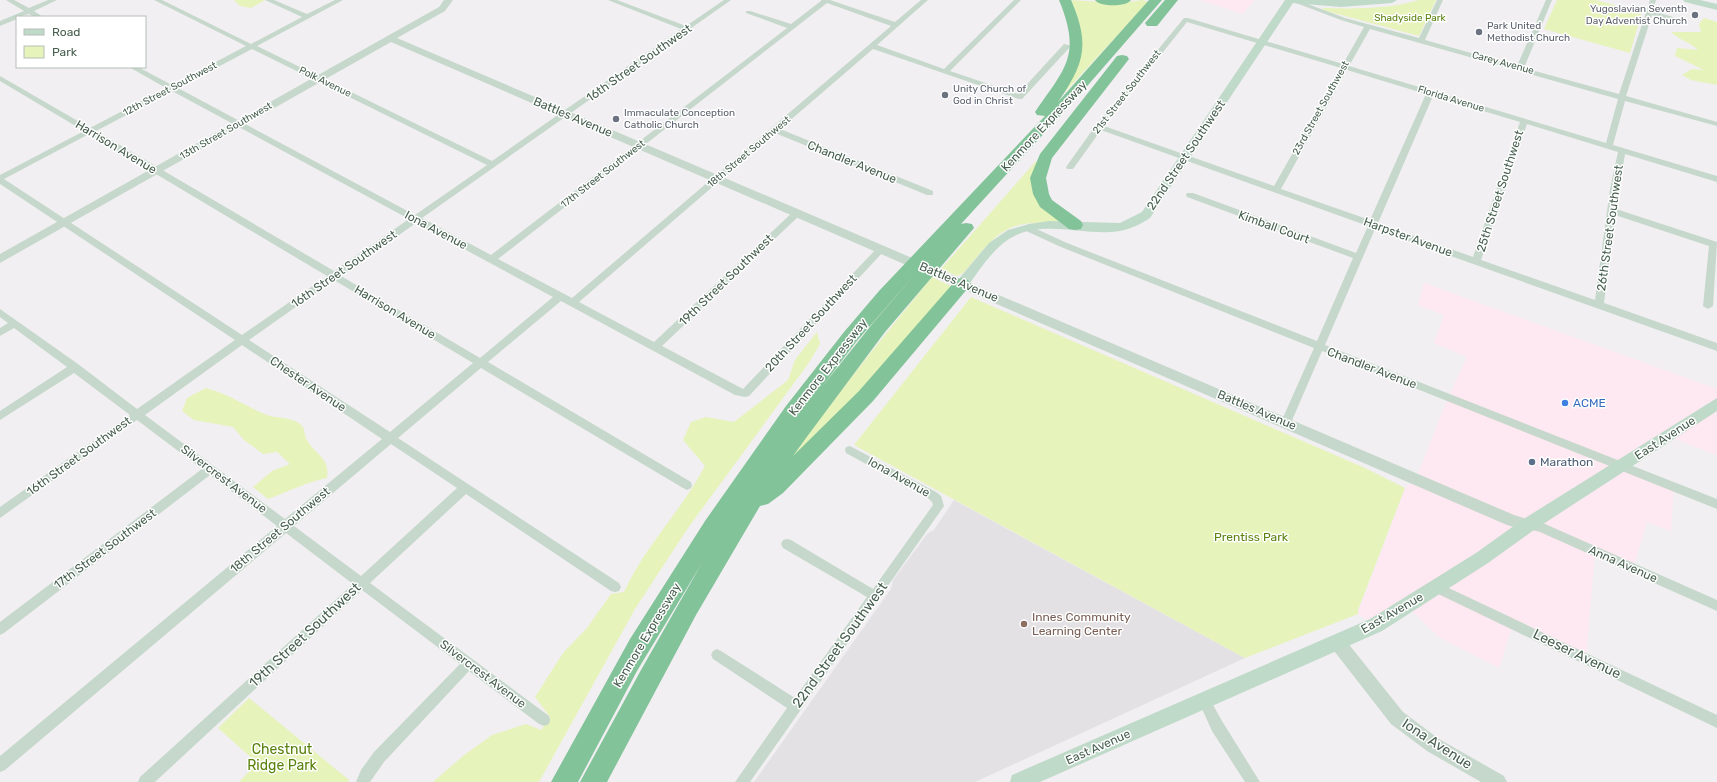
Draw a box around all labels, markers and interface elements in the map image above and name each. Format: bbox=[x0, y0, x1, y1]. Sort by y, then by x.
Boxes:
place label: Yugoslavian Seventh Day Adventist Church bbox=[1586, 3, 1687, 27]
marker: Yugoslavian Seventh Day Adventist Church bbox=[1690, 10, 1700, 20]
park label: Shadyside Park bbox=[1374, 12, 1447, 24]
legend bbox=[16, 16, 146, 68]
place label: Park United Methodist Church bbox=[1487, 20, 1570, 44]
street label: 16th Street Southwest bbox=[584, 21, 695, 105]
text: Road bbox=[52, 25, 80, 39]
marker: Park United Methodist Church bbox=[1474, 27, 1484, 37]
text: Park bbox=[52, 45, 78, 59]
street label: 21st Street Southwest bbox=[1090, 48, 1164, 136]
street label: Carey Avenue bbox=[1471, 49, 1536, 77]
street label: 12th Street Southwest bbox=[121, 59, 219, 119]
street label: 23rd Street Southwest bbox=[1290, 59, 1352, 157]
street label: Polk Avenue bbox=[297, 64, 354, 100]
street label: Kenmore Expressway bbox=[998, 77, 1090, 174]
place label: Unity Church of God in Christ bbox=[953, 83, 1026, 107]
street label: Florida Avenue bbox=[1416, 83, 1486, 115]
marker: Unity Church of God in Christ bbox=[940, 90, 950, 100]
street label: Battles Avenue bbox=[531, 94, 615, 140]
street label: 22nd Street Southwest bbox=[1144, 97, 1228, 213]
street label: 13th Street Southwest bbox=[178, 100, 274, 162]
place label: Immaculate Conception Catholic Church bbox=[624, 107, 735, 131]
marker: Immaculate Conception Catholic Church bbox=[611, 114, 621, 124]
street label: 18th Street Southwest bbox=[705, 114, 793, 190]
street label: Harrison Avenue bbox=[73, 117, 159, 177]
street label: 25th Street Southwest bbox=[1474, 128, 1526, 254]
street label: 17th Street Southwest bbox=[558, 137, 648, 211]
street label: Chandler Avenue bbox=[805, 138, 899, 186]
street label: 26th Street Southwest bbox=[1594, 164, 1626, 292]
street label: Iona Avenue bbox=[402, 208, 470, 252]
street label: Kimball Court bbox=[1237, 208, 1312, 246]
street label: Harpster Avenue bbox=[1362, 214, 1455, 260]
street label: 16th Street Southwest bbox=[289, 227, 400, 311]
street label: 19th Street Southwest bbox=[676, 231, 776, 329]
street label: Battles Avenue bbox=[917, 259, 1001, 305]
street label: 20th Street Southwest bbox=[762, 271, 860, 374]
street label: Harrison Avenue bbox=[352, 282, 438, 342]
street label: Kenmore Expressway bbox=[786, 315, 870, 418]
street label: Chandler Avenue bbox=[1325, 344, 1419, 392]
street label: Chester Avenue bbox=[267, 353, 349, 415]
street label: Battles Avenue bbox=[1215, 387, 1299, 433]
place label: ACME bbox=[1573, 396, 1606, 410]
marker: ACME bbox=[1560, 398, 1570, 408]
street label: 16th Street Southwest bbox=[24, 413, 134, 499]
street label: East Avenue bbox=[1632, 413, 1698, 463]
street label: Silvercrest Avenue bbox=[178, 442, 270, 516]
street label: Iona Avenue bbox=[866, 454, 933, 500]
place label: Marathon bbox=[1540, 455, 1593, 469]
marker: Marathon bbox=[1527, 457, 1537, 467]
street label: 18th Street Southwest bbox=[227, 484, 333, 576]
street label: 17th Street Southwest bbox=[51, 506, 159, 592]
park label: Prentiss Park bbox=[1214, 530, 1289, 544]
street label: Anna Avenue bbox=[1586, 543, 1660, 586]
street label: 22nd Street Southwest bbox=[789, 578, 892, 711]
street label: 19th Street Southwest bbox=[246, 579, 365, 691]
street label: Kenmore Expressway bbox=[610, 580, 684, 690]
street label: East Avenue bbox=[1358, 589, 1426, 636]
place label: Innes Community Learning Center bbox=[1032, 610, 1131, 638]
marker: Innes Community Learning Center bbox=[1019, 619, 1029, 629]
street label: Leeser Avenue bbox=[1530, 625, 1624, 683]
street label: Silvercrest Avenue bbox=[437, 637, 529, 711]
street label: Iona Avenue bbox=[1399, 715, 1475, 773]
street label: East Avenue bbox=[1063, 726, 1133, 768]
park label: Chestnut Ridge Park bbox=[247, 741, 318, 774]

